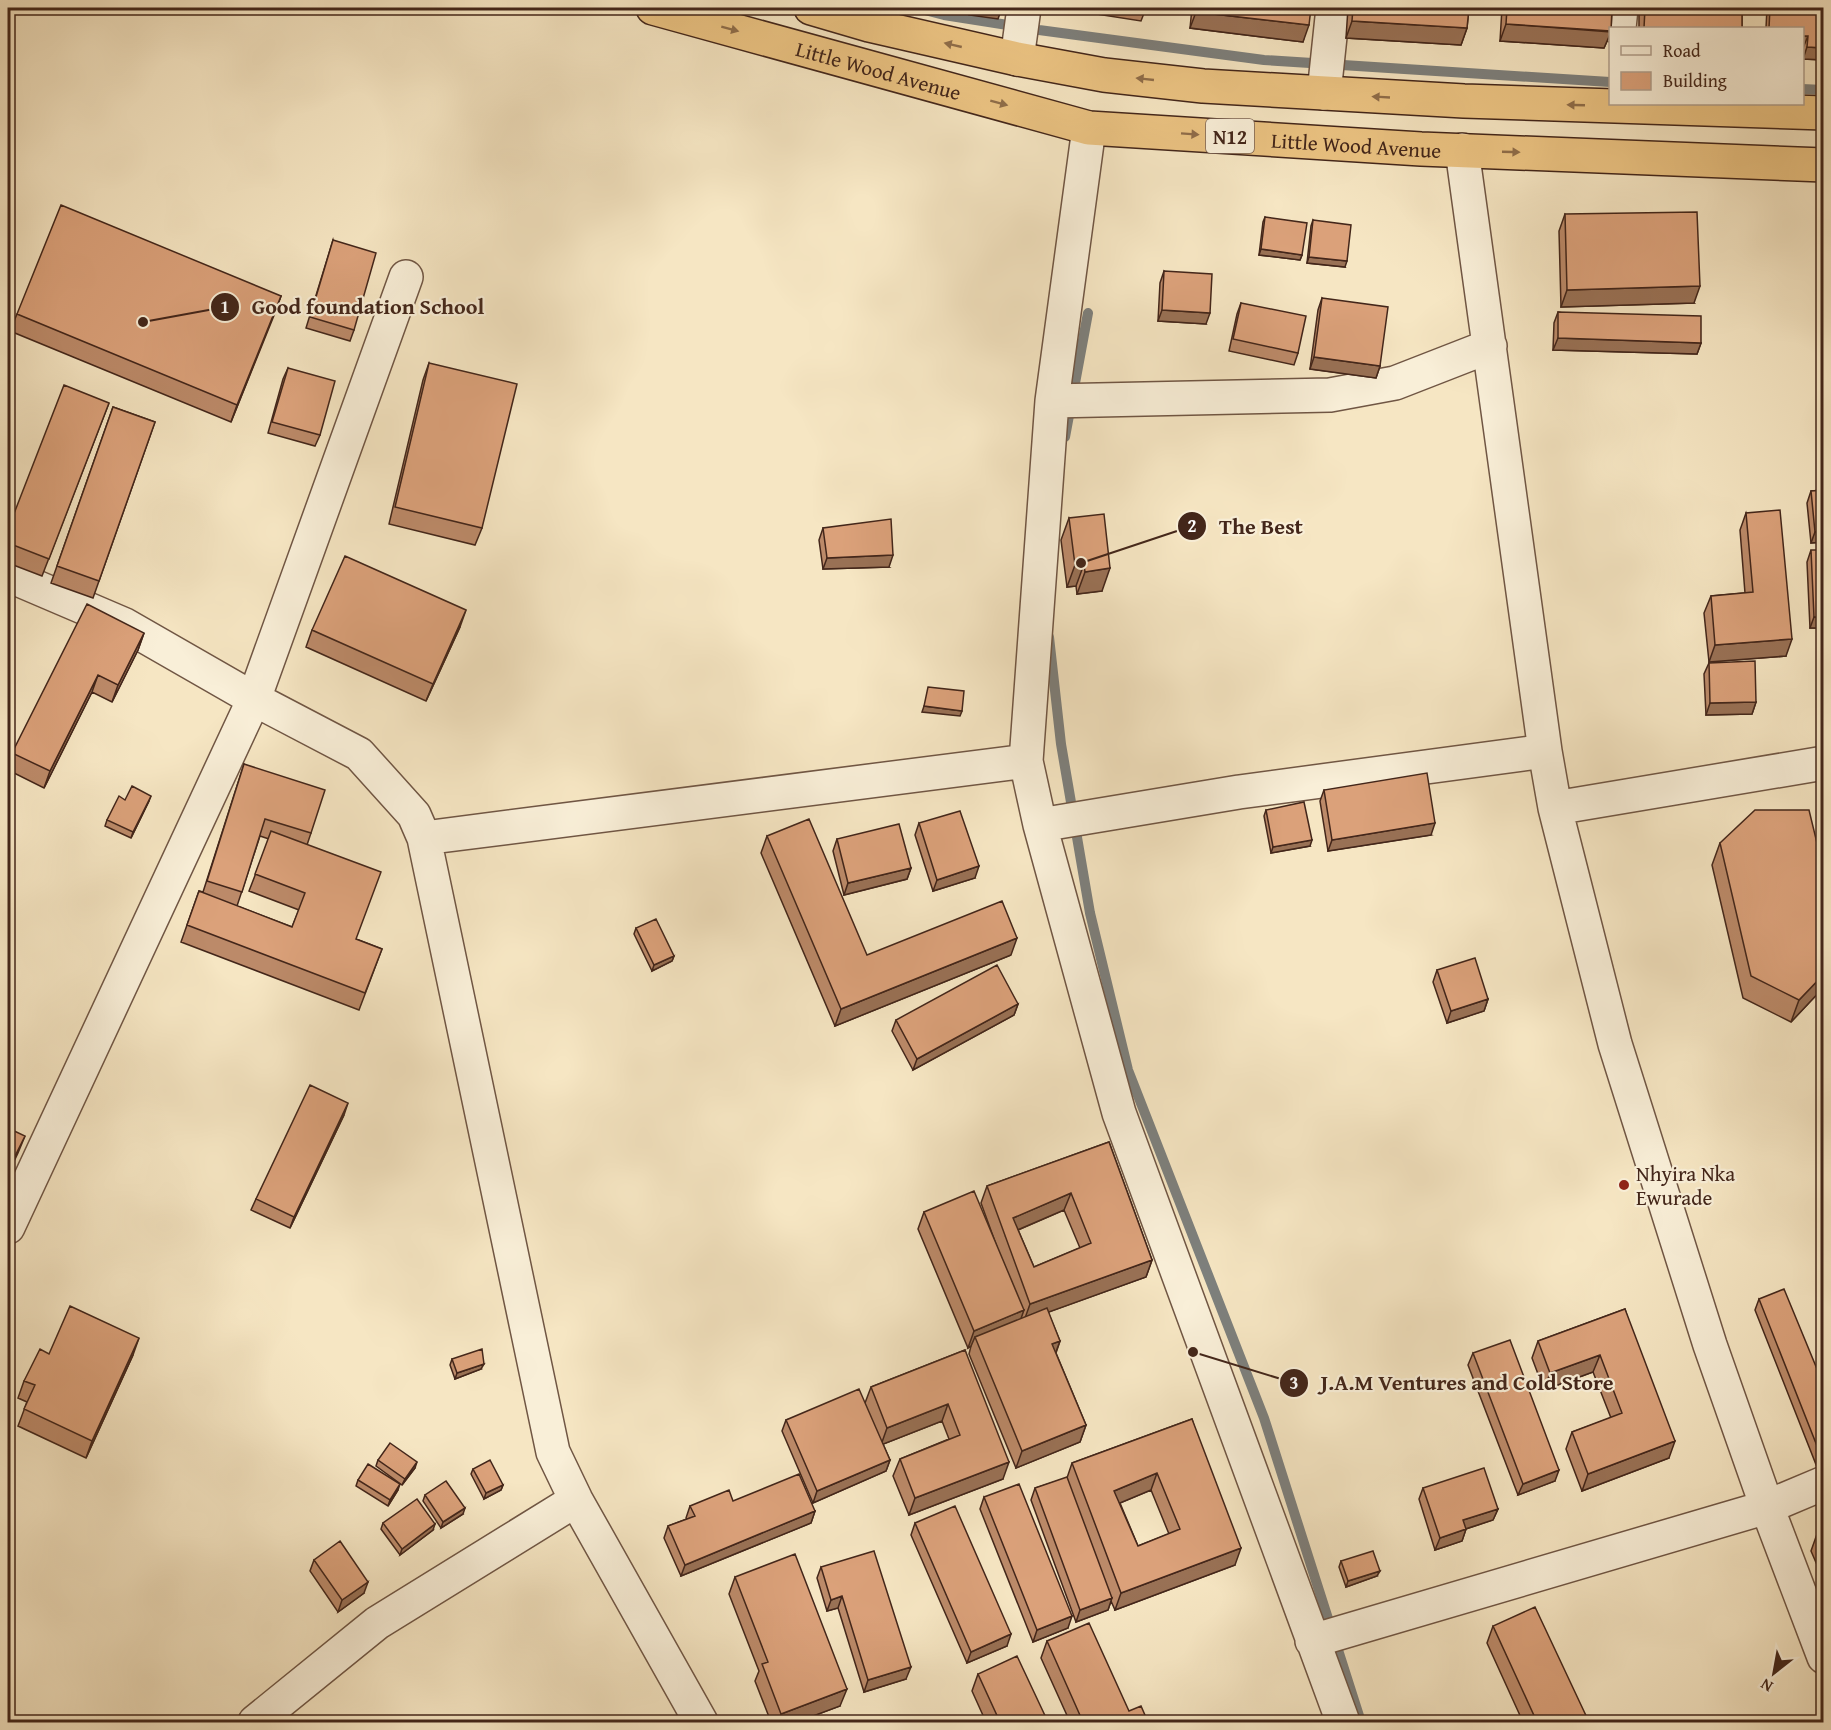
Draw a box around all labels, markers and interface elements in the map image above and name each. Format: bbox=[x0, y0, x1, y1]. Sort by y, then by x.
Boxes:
one-way arrow bbox=[721, 25, 739, 34]
legend bbox=[1609, 27, 1804, 105]
street label: Little Wood Avenue bbox=[792, 33, 965, 108]
text: Road bbox=[1663, 37, 1701, 64]
one-way arrow bbox=[944, 39, 963, 49]
text: Building bbox=[1663, 67, 1727, 94]
one-way arrow bbox=[1135, 74, 1154, 84]
one-way arrow bbox=[1372, 92, 1391, 101]
one-way arrow bbox=[990, 99, 1008, 108]
one-way arrow bbox=[1567, 100, 1586, 110]
road number: N12 bbox=[1206, 119, 1254, 153]
street label: Little Wood Avenue bbox=[1270, 124, 1442, 165]
one-way arrow bbox=[1181, 129, 1200, 139]
one-way arrow bbox=[1501, 148, 1520, 157]
callout: Good foundation School bbox=[210, 287, 497, 327]
text: Good foundation School bbox=[252, 290, 484, 322]
text: 1 bbox=[220, 293, 230, 320]
callout: The Best bbox=[1177, 506, 1315, 546]
text: The Best bbox=[1219, 510, 1304, 542]
text: 2 bbox=[1187, 512, 1197, 539]
place label: Nhyira Nka Ewurade bbox=[1636, 1158, 1735, 1213]
marker: Nhyira Nka Ewurade bbox=[1617, 1178, 1631, 1192]
callout: J.A.M Ventures and Cold Store bbox=[1279, 1363, 1626, 1403]
text: J.A.M Ventures and Cold Store bbox=[1316, 1366, 1614, 1398]
text: 3 bbox=[1289, 1369, 1299, 1396]
north arrow bbox=[1744, 1643, 1804, 1703]
text: N bbox=[1755, 1673, 1777, 1699]

